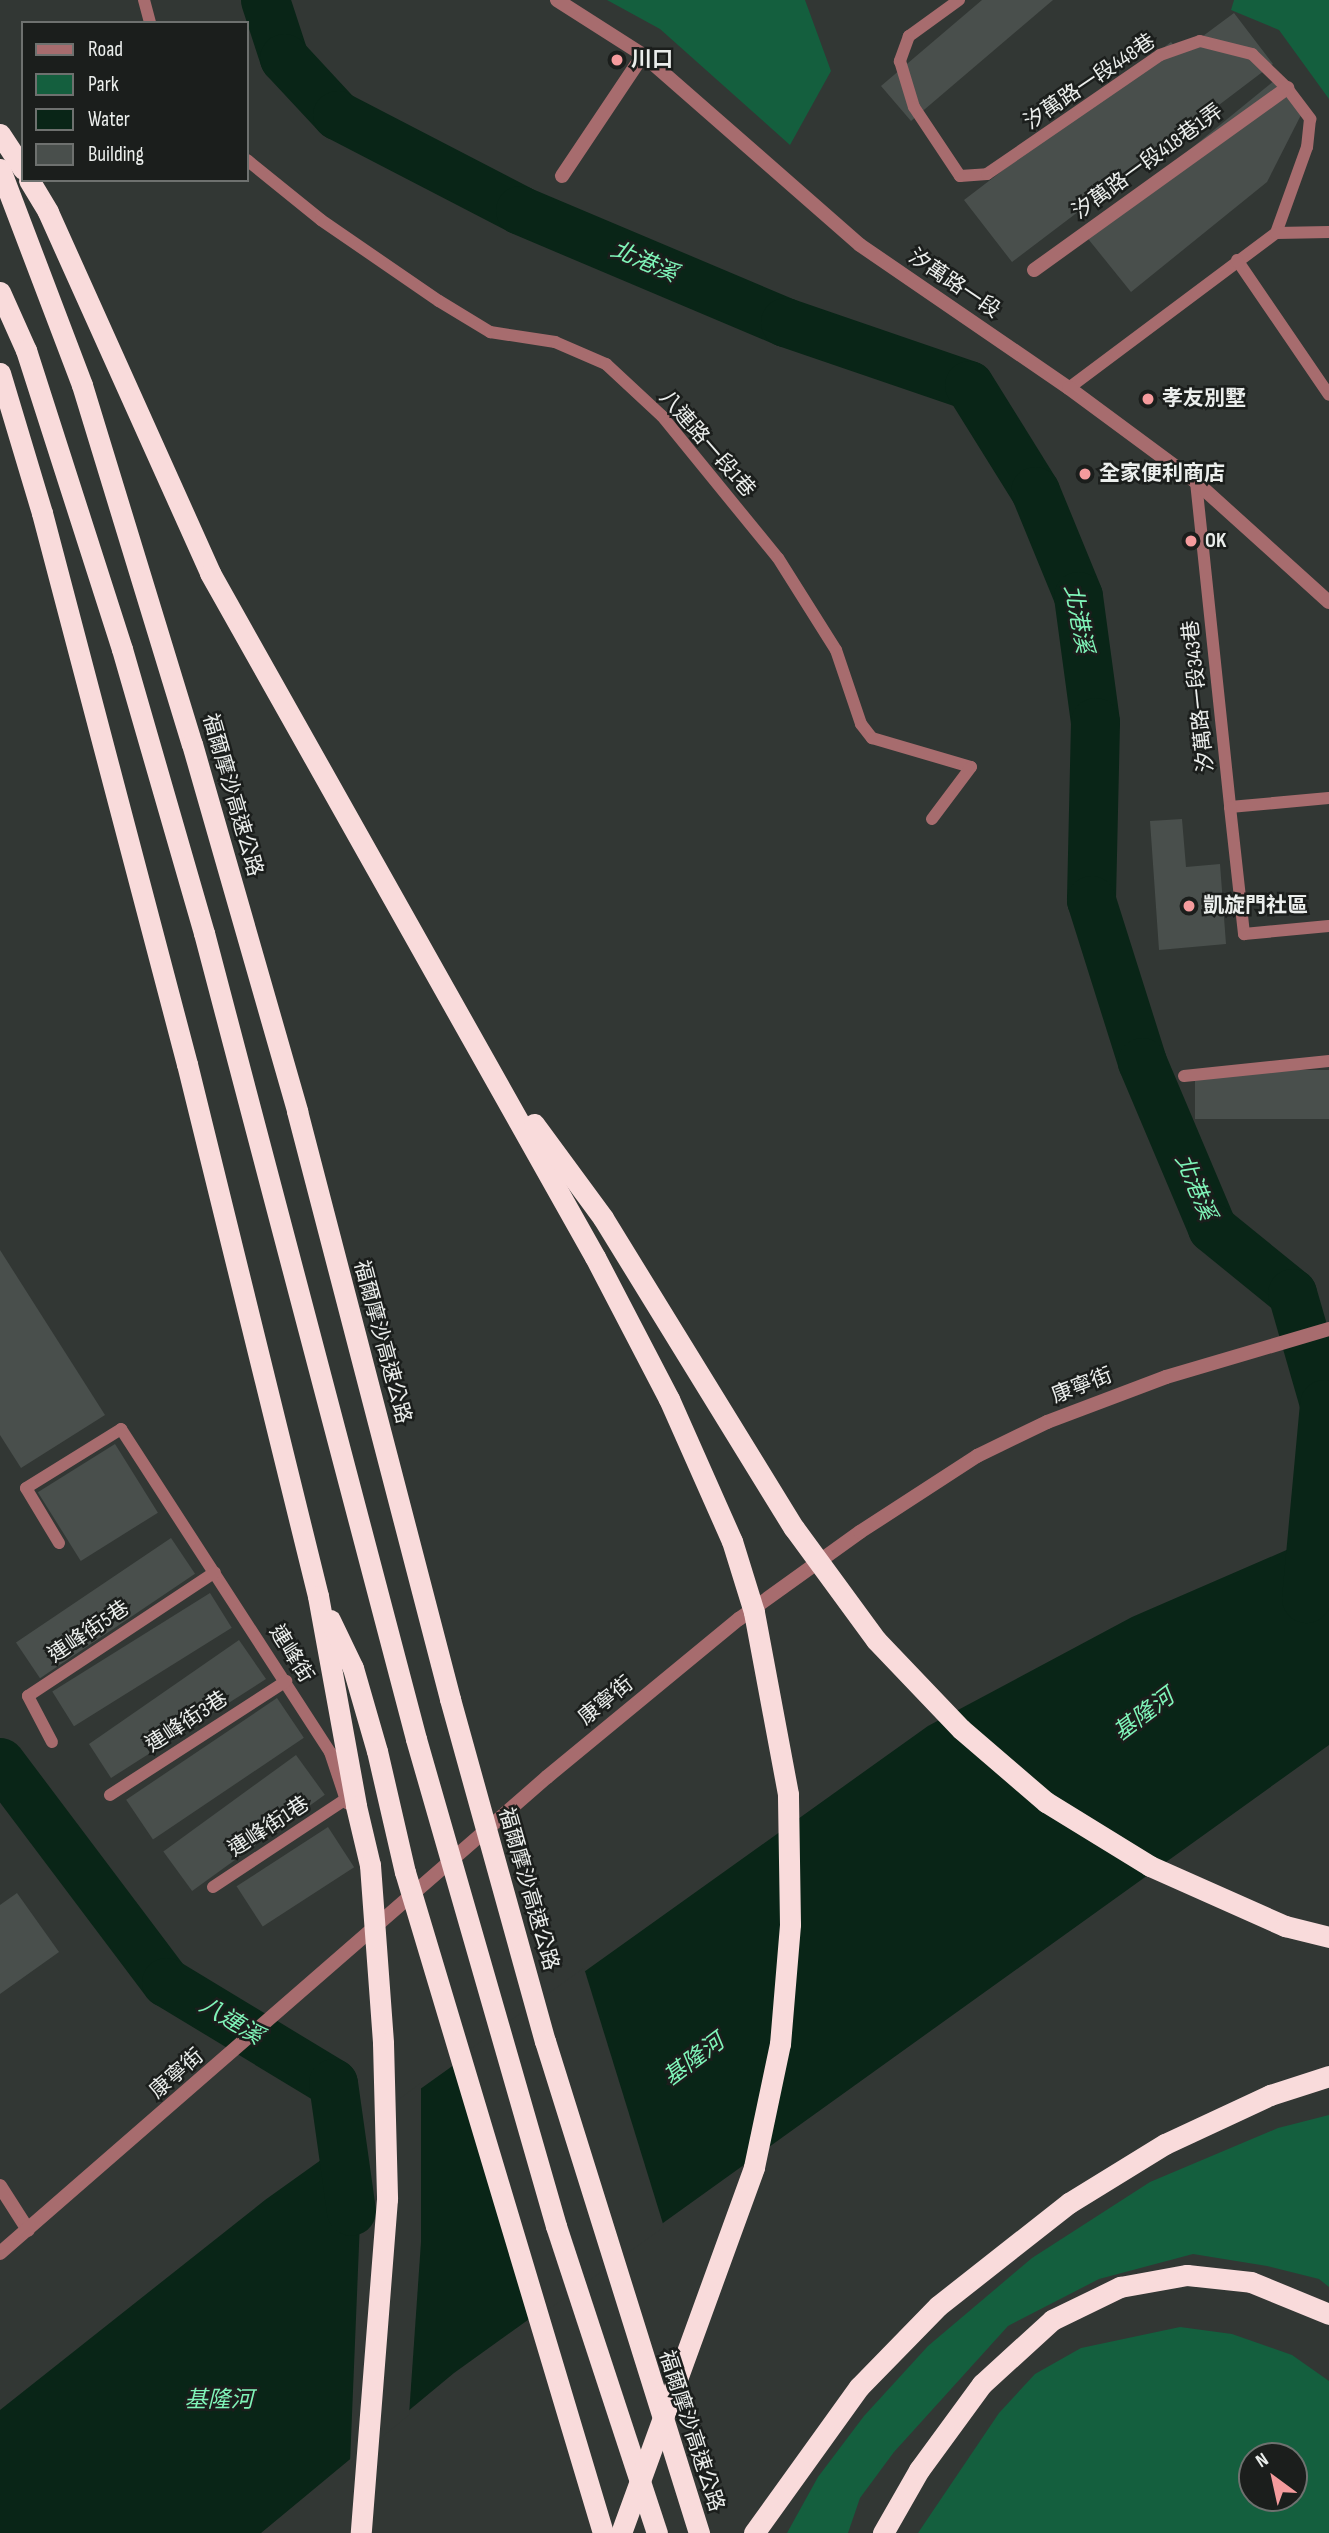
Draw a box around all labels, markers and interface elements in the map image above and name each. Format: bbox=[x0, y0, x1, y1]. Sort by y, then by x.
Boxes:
legend bbox=[21, 21, 248, 182]
street label: 汐萬路一段448巷 bbox=[1020, 29, 1160, 135]
text: Road bbox=[88, 37, 123, 62]
place label: 川口 bbox=[631, 47, 673, 73]
marker: 川口 bbox=[609, 52, 625, 68]
text: Park bbox=[88, 72, 119, 97]
street label: 汐萬路一段418巷1弄 bbox=[1068, 99, 1228, 225]
text: Water bbox=[88, 107, 130, 132]
text: Building bbox=[88, 142, 144, 167]
water label: 北港溪 bbox=[607, 236, 681, 288]
street label: 汐萬路一段 bbox=[903, 244, 1005, 324]
street label: 八連路一段1巷 bbox=[654, 385, 760, 503]
place label: 孝友別墅 bbox=[1162, 386, 1246, 412]
marker: 孝友別墅 bbox=[1140, 391, 1156, 407]
place label: 全家便利商店 bbox=[1099, 461, 1225, 487]
marker: 全家便利商店 bbox=[1077, 466, 1093, 482]
place label: OK bbox=[1205, 528, 1226, 554]
marker: OK bbox=[1183, 533, 1199, 549]
water label: 北港溪 bbox=[1058, 583, 1098, 655]
street label: 汐萬路一段343巷 bbox=[1178, 619, 1220, 773]
street label: 福爾摩沙高速公路 bbox=[197, 711, 267, 879]
place label: 凱旋門社區 bbox=[1203, 893, 1308, 919]
marker: 凱旋門社區 bbox=[1181, 898, 1197, 914]
water label: 北港溪 bbox=[1169, 1150, 1221, 1224]
street label: 福爾摩沙高速公路 bbox=[348, 1258, 416, 1426]
street label: 康寧街 bbox=[1048, 1363, 1116, 1409]
street label: 連峰街5巷 bbox=[44, 1596, 134, 1668]
street label: 連峰街 bbox=[264, 1621, 318, 1687]
street label: 康寧街 bbox=[574, 1671, 638, 1731]
water label: 基隆河 bbox=[1108, 1683, 1180, 1747]
street label: 連峰街3巷 bbox=[141, 1686, 233, 1758]
street label: 連峰街1巷 bbox=[224, 1792, 314, 1862]
street label: 福爾摩沙高速公路 bbox=[493, 1805, 563, 1973]
water label: 八連溪 bbox=[194, 1991, 268, 2051]
water label: 基隆河 bbox=[658, 2028, 730, 2092]
street label: 康寧街 bbox=[145, 2044, 209, 2104]
street label: 福爾摩沙高速公路 bbox=[653, 2347, 729, 2515]
water label: 基隆河 bbox=[185, 2386, 253, 2414]
north arrow bbox=[1238, 2442, 1308, 2512]
text: N bbox=[1252, 2448, 1273, 2473]

